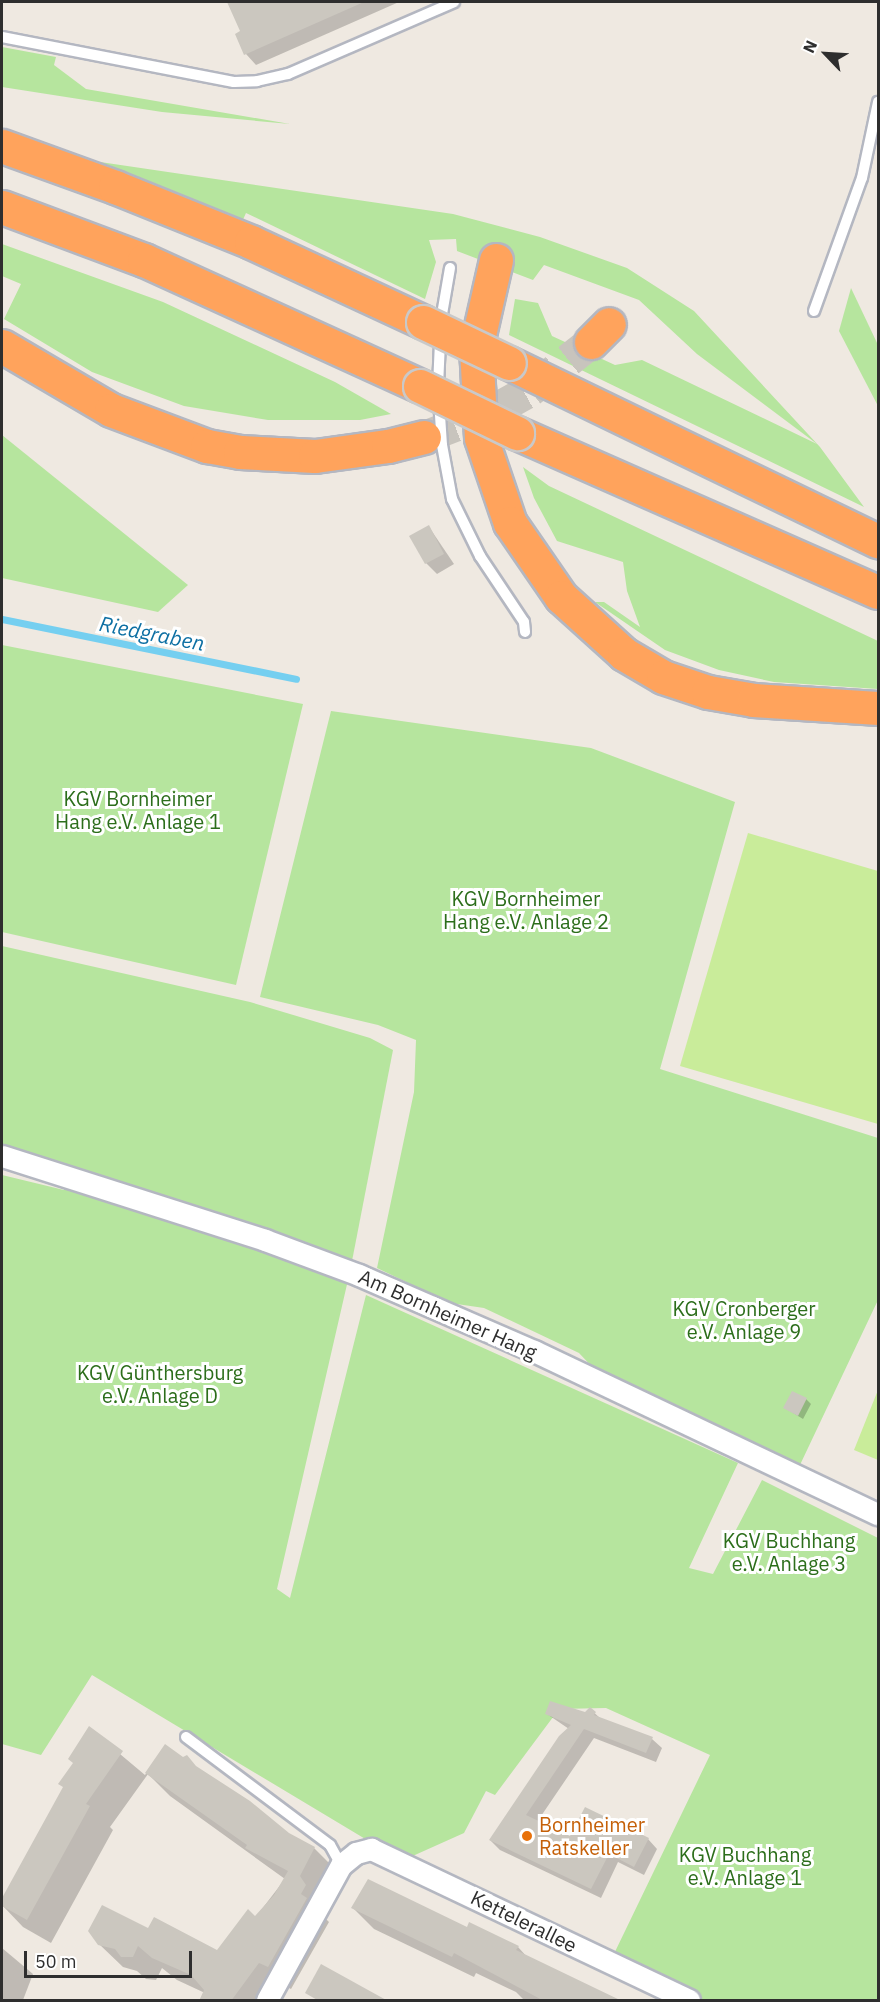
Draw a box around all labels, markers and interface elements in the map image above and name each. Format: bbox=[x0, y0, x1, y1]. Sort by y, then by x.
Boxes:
north arrow bbox=[796, 24, 856, 84]
text: N bbox=[798, 37, 821, 56]
water label: Riedgraben bbox=[97, 610, 207, 656]
park label: KGV Bornheimer Hang e.V. Anlage 1 bbox=[55, 787, 221, 834]
park label: KGV Bornheimer Hang e.V. Anlage 2 bbox=[443, 887, 609, 934]
street label: Am Bornheimer Hang bbox=[355, 1264, 541, 1364]
park label: KGV Cronberger e.V. Anlage 9 bbox=[672, 1296, 816, 1343]
park label: KGV Günthersburg e.V. Anlage D bbox=[77, 1361, 243, 1408]
park label: KGV Buchhang e.V. Anlage 3 bbox=[723, 1529, 855, 1576]
place label: Bornheimer Ratskeller bbox=[539, 1812, 645, 1859]
marker: Bornheimer Ratskeller bbox=[520, 1829, 534, 1843]
park label: KGV Buchhang e.V. Anlage 1 bbox=[679, 1843, 811, 1890]
street label: Kettelerallee bbox=[467, 1885, 581, 1957]
scale bar bbox=[27, 1939, 195, 1977]
text: 50 m bbox=[35, 1950, 77, 1973]

